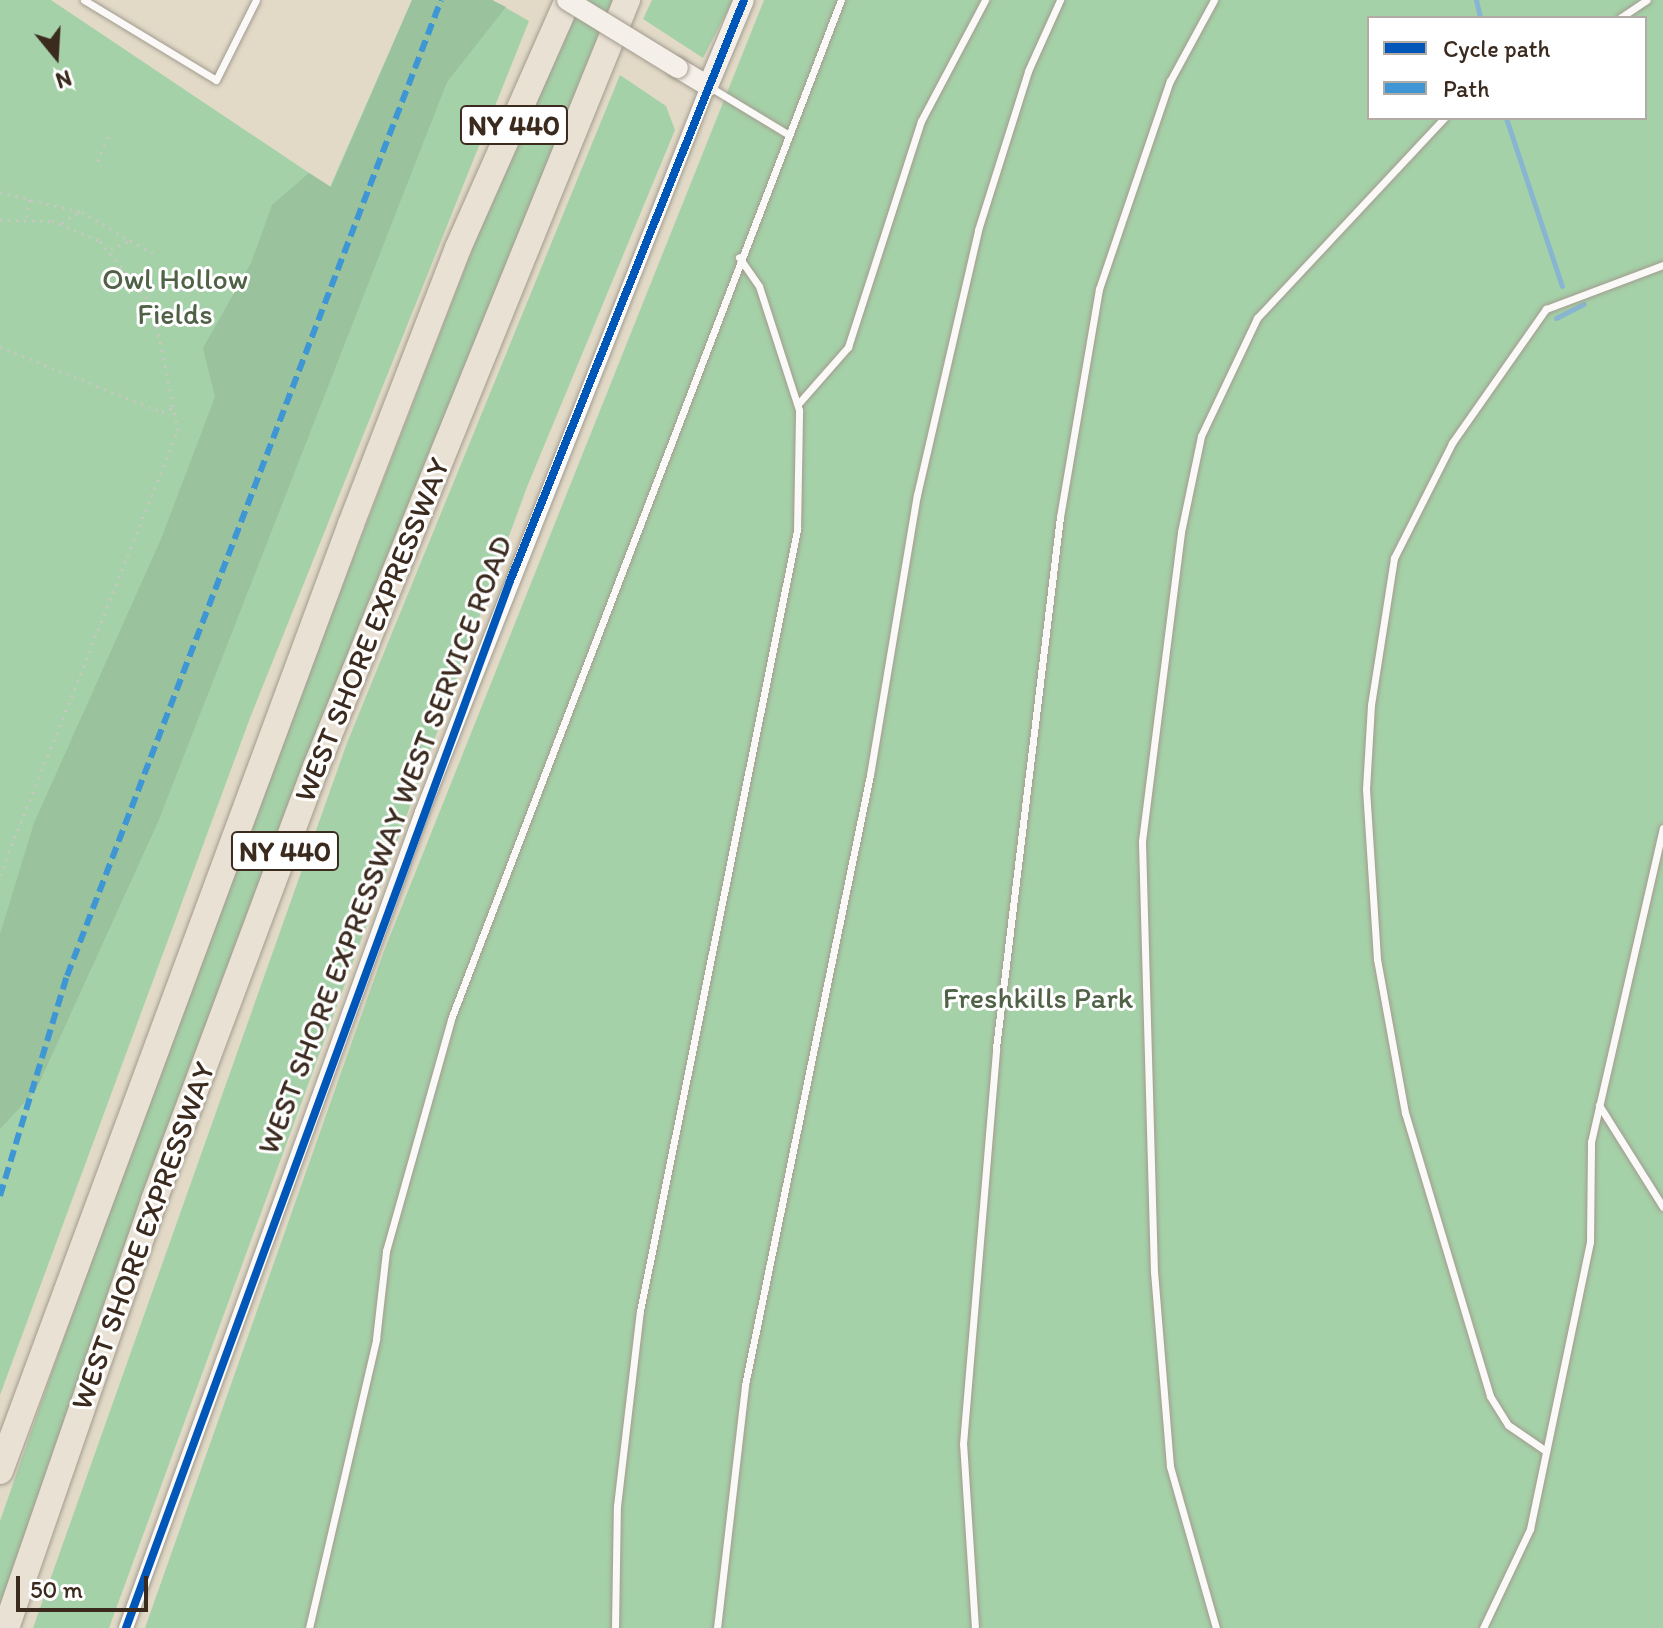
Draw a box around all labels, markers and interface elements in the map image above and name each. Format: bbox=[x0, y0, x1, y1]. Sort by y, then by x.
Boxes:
north arrow bbox=[16, 16, 96, 96]
legend bbox=[1367, 16, 1647, 120]
text: Cycle path bbox=[1443, 34, 1550, 63]
text: N bbox=[52, 64, 75, 94]
text: Path bbox=[1443, 74, 1490, 103]
road number: NY 440 bbox=[458, 101, 570, 149]
park label: Owl Hollow Fields bbox=[102, 261, 248, 332]
street label: WEST SHORE EXPRESSWAY bbox=[286, 453, 458, 807]
street label: WEST SHORE EXPRESSWAY WEST SERVICE ROAD bbox=[251, 533, 519, 1157]
road number: NY 440 bbox=[229, 827, 341, 875]
park label: Freshkills Park bbox=[943, 980, 1133, 1016]
street label: WEST SHORE EXPRESSWAY bbox=[63, 1057, 223, 1415]
scale bar bbox=[20, 1560, 152, 1610]
text: 50 m bbox=[30, 1575, 83, 1604]

